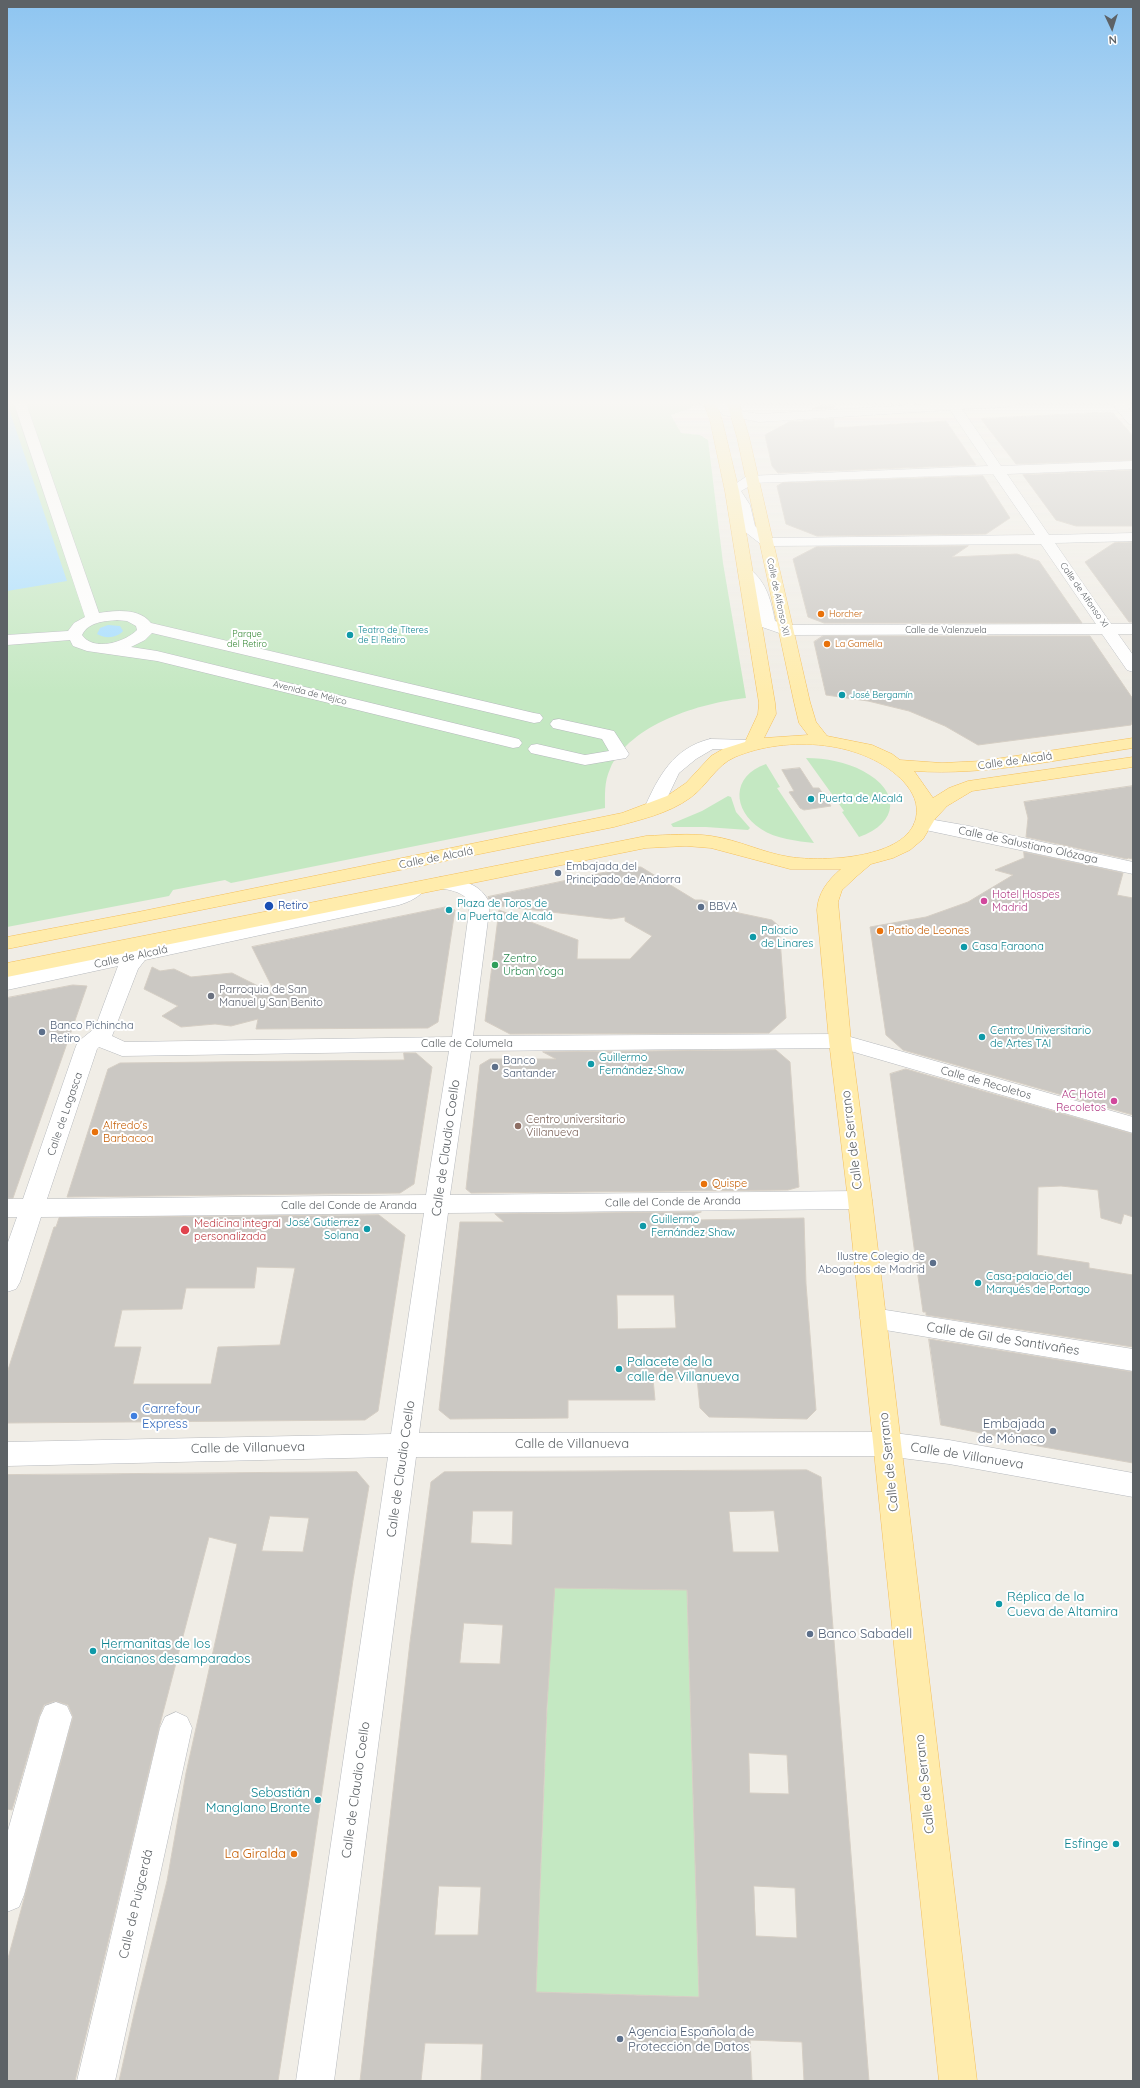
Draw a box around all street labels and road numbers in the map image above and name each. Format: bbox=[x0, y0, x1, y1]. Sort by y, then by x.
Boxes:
street label: Calle de Alfonso XII bbox=[764, 557, 792, 637]
street label: Calle de Alfonso XI bbox=[1057, 560, 1111, 630]
street label: Calle de Valenzuela bbox=[905, 625, 987, 635]
street label: Avenida de Méjico bbox=[272, 679, 348, 707]
street label: Calle de Alcalá bbox=[977, 749, 1053, 773]
street label: Calle de Salustiano Olózaga bbox=[957, 824, 1099, 866]
street label: Calle de Alcalá bbox=[398, 844, 474, 872]
street label: Calle de Alcalá bbox=[93, 943, 169, 971]
street label: Calle de Columela bbox=[421, 1037, 513, 1051]
street label: Calle de Recoletos bbox=[939, 1064, 1033, 1102]
street label: Calle de Lagasca bbox=[45, 1071, 85, 1157]
street label: Calle de Claudio Coello bbox=[429, 1079, 463, 1217]
street label: Calle de Serrano bbox=[838, 1090, 866, 1190]
street label: Calle del Conde de Aranda bbox=[605, 1194, 741, 1210]
street label: Calle del Conde de Aranda bbox=[281, 1199, 417, 1213]
street label: Calle de Gil de Santivañes bbox=[925, 1319, 1081, 1359]
street label: Calle de Claudio Coello bbox=[384, 1400, 418, 1538]
street label: Calle de Serrano bbox=[876, 1412, 902, 1512]
street label: Calle de Villanueva bbox=[515, 1436, 629, 1452]
street label: Calle de Villanueva bbox=[191, 1439, 305, 1457]
street label: Calle de Villanueva bbox=[909, 1439, 1025, 1473]
street label: Calle de Claudio Coello bbox=[339, 1721, 373, 1859]
street label: Calle de Serrano bbox=[912, 1734, 938, 1834]
street label: Calle de Puigcerdá bbox=[116, 1848, 156, 1960]

